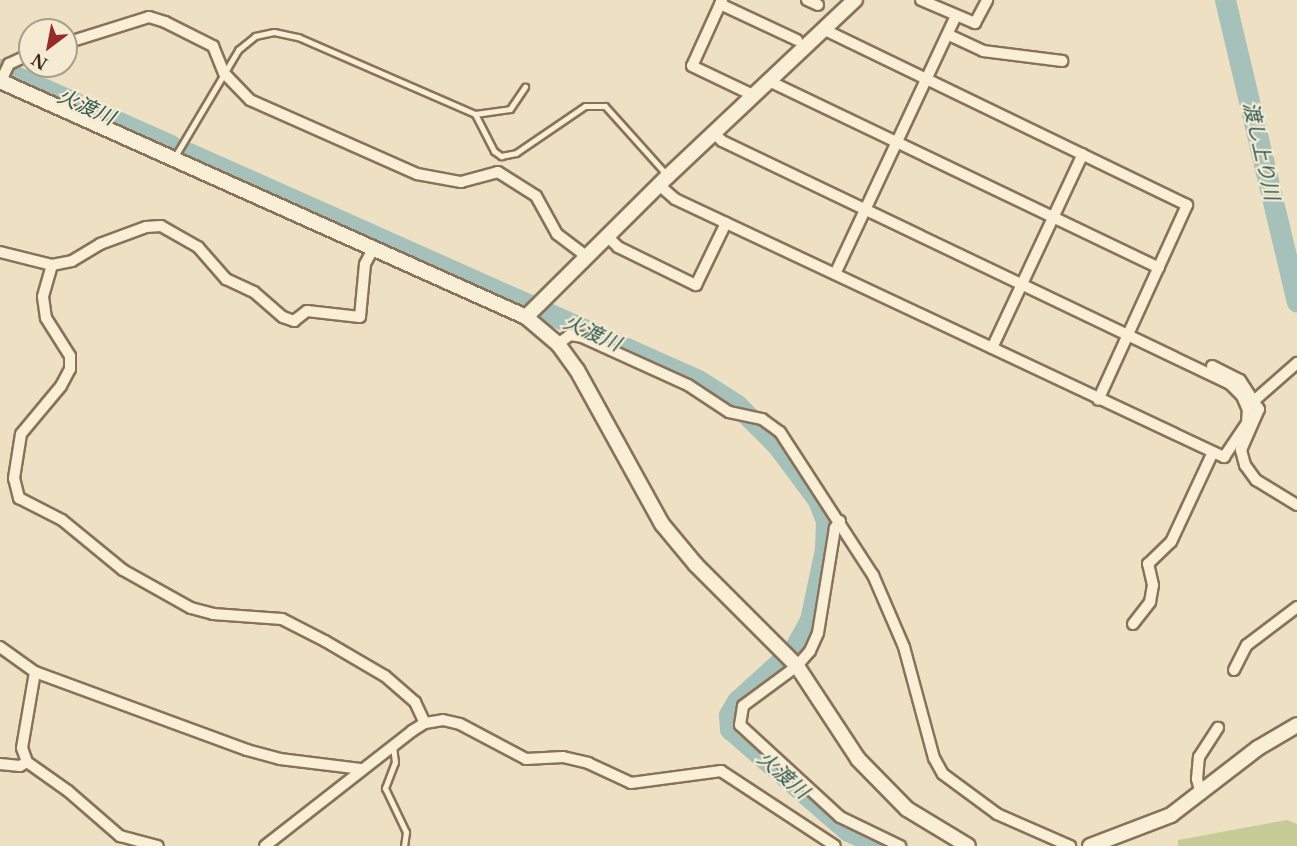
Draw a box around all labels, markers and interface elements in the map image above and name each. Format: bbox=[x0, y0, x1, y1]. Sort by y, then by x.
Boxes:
north arrow bbox=[18, 18, 78, 78]
text: N bbox=[28, 49, 51, 74]
water label: 火渡川 bbox=[54, 84, 118, 130]
water label: 渡し上り川 bbox=[1238, 100, 1284, 202]
water label: 火渡川 bbox=[560, 310, 624, 356]
water label: 火渡川 bbox=[752, 746, 814, 804]

